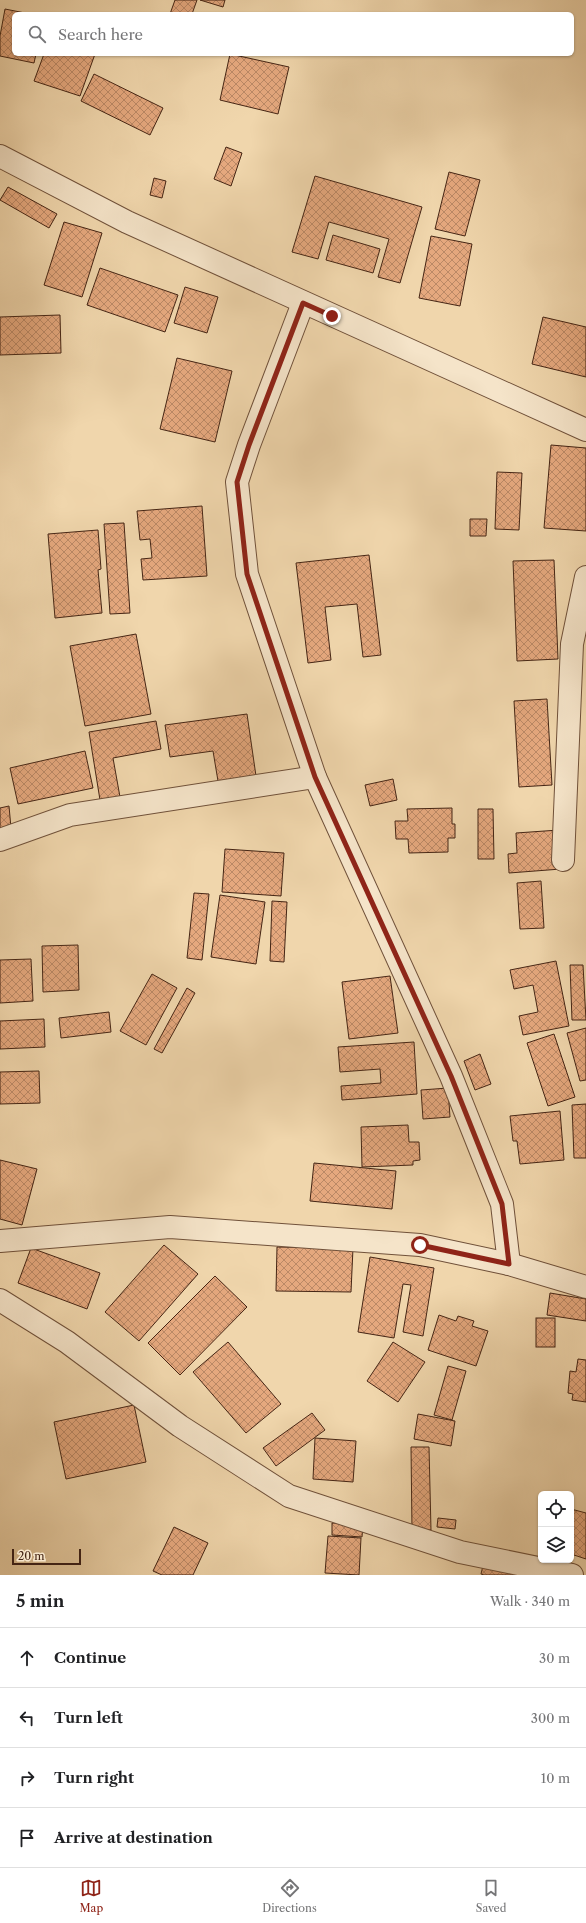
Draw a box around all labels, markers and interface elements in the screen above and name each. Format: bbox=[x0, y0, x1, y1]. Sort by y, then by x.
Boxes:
search box bbox=[12, 12, 574, 56]
icon: search bbox=[26, 23, 48, 45]
text: Search here bbox=[58, 25, 143, 44]
route end bbox=[323, 307, 341, 325]
route start bbox=[411, 1236, 429, 1254]
map controls bbox=[538, 1491, 574, 1563]
button: locate bbox=[538, 1491, 574, 1527]
button: layers bbox=[538, 1527, 574, 1563]
scale bar bbox=[12, 1547, 81, 1566]
text: 20 m bbox=[18, 1549, 44, 1563]
text: 5 min bbox=[16, 1591, 64, 1611]
text: Walk · 340 m bbox=[490, 1593, 570, 1609]
icon: ahead bbox=[16, 1647, 38, 1669]
text: Continue bbox=[54, 1648, 126, 1667]
text: 30 m bbox=[539, 1650, 570, 1666]
icon: left bbox=[16, 1707, 38, 1729]
text: Turn left bbox=[54, 1708, 123, 1727]
text: 300 m bbox=[531, 1710, 570, 1726]
icon: right bbox=[16, 1767, 38, 1789]
text: Turn right bbox=[54, 1768, 134, 1787]
text: 10 m bbox=[541, 1770, 570, 1786]
icon: arrive bbox=[16, 1827, 38, 1849]
text: Arrive at destination bbox=[54, 1828, 213, 1847]
tab: Map bbox=[80, 1877, 103, 1915]
tab: Directions bbox=[262, 1877, 317, 1915]
tab: Saved bbox=[476, 1877, 506, 1915]

